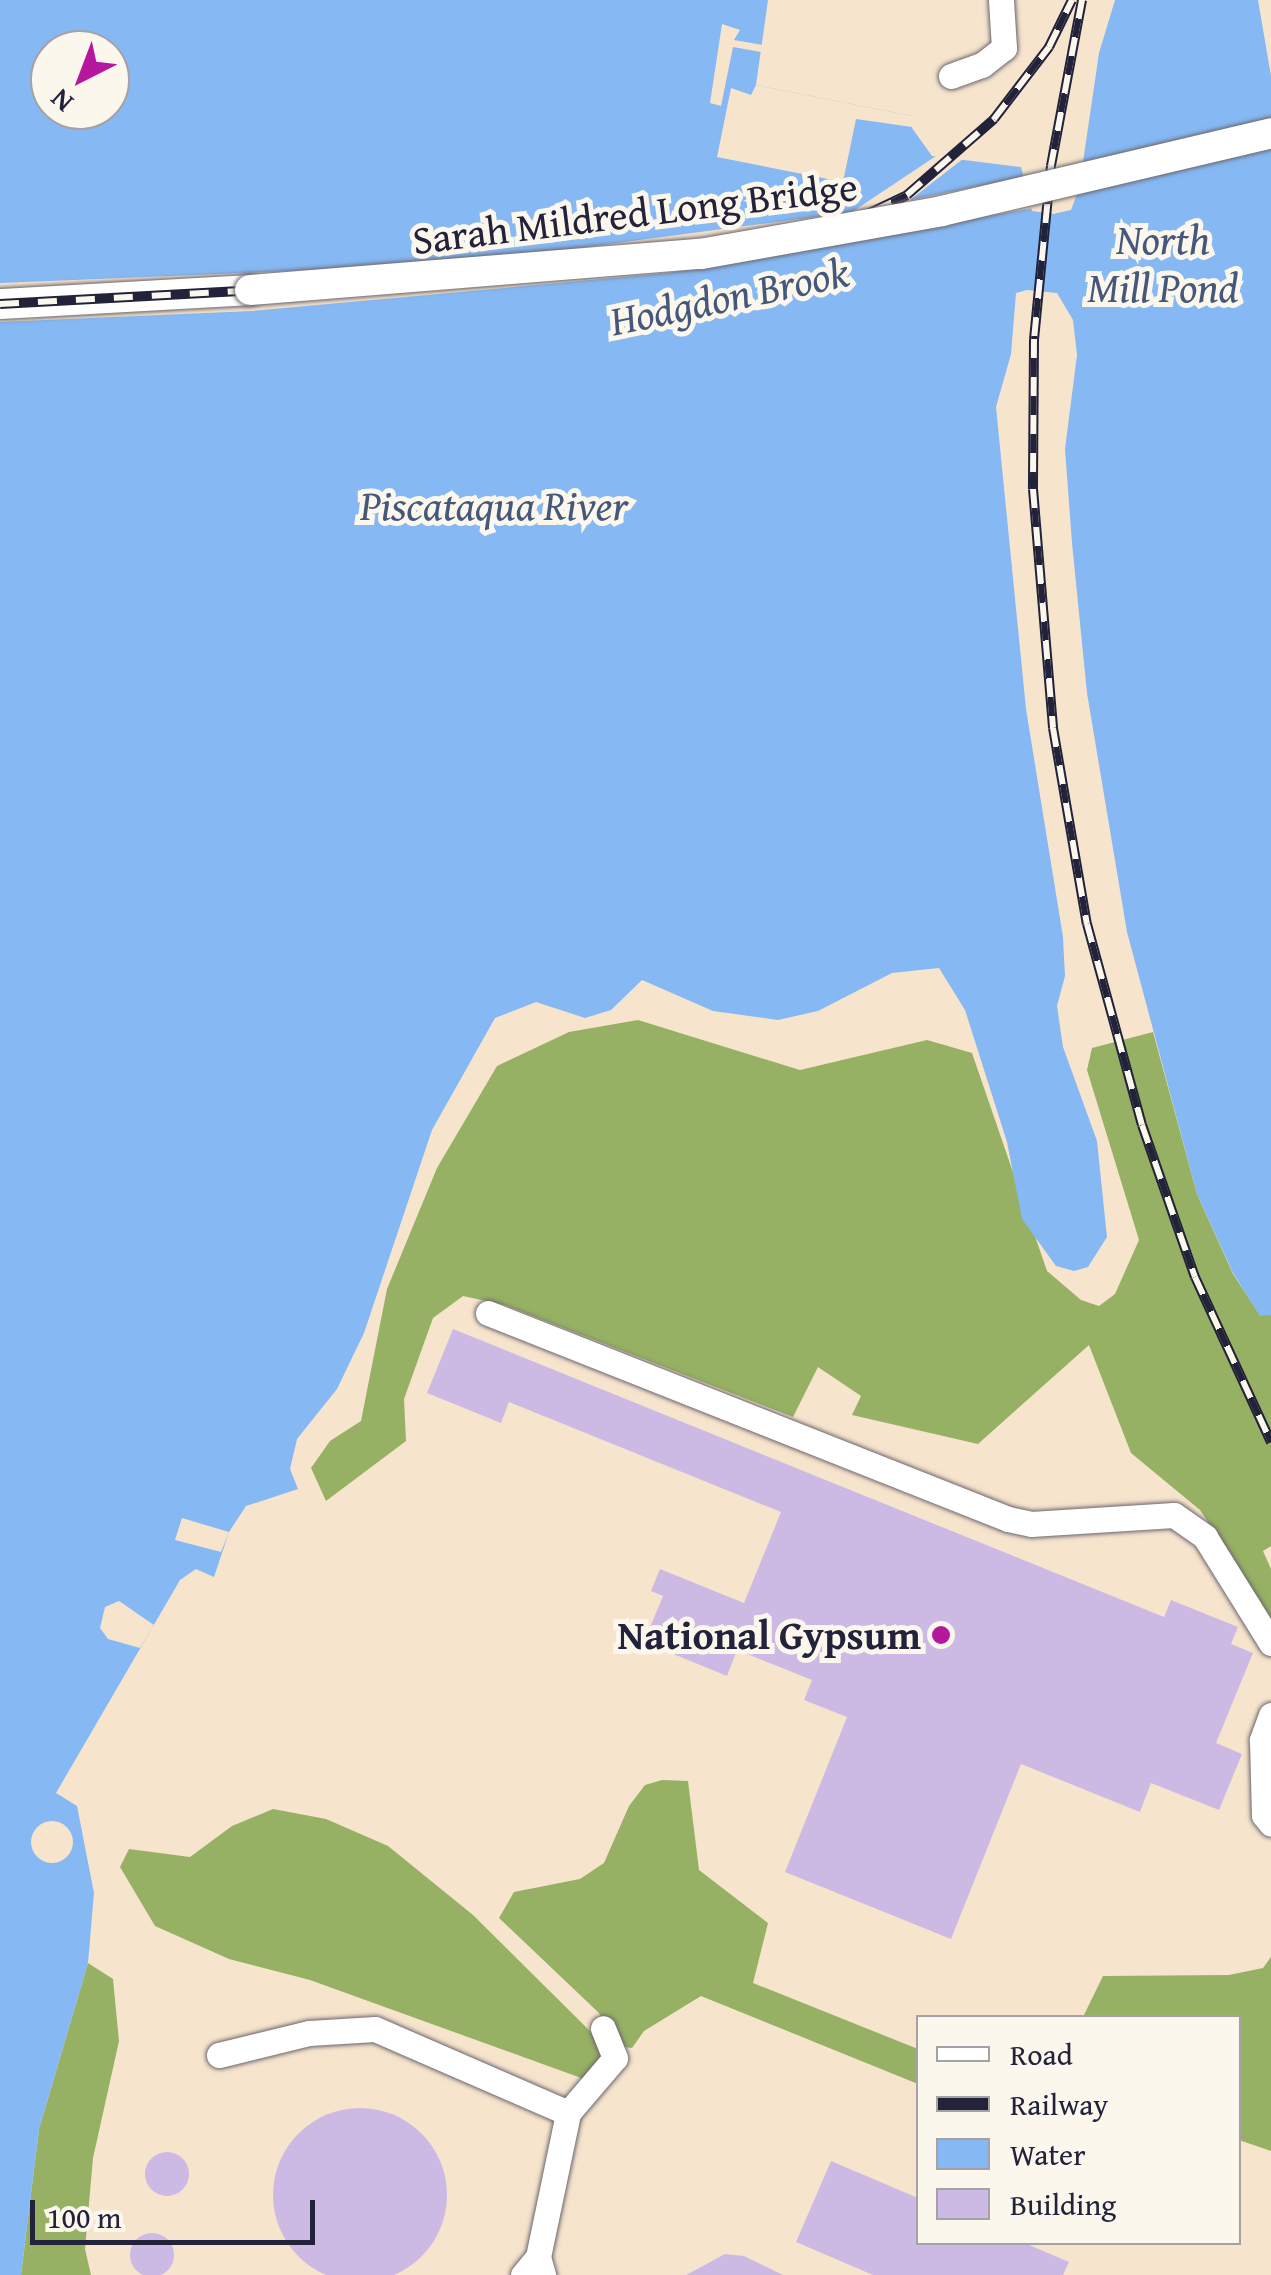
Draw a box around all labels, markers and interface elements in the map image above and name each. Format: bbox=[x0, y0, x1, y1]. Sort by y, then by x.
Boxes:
north arrow bbox=[30, 30, 130, 130]
text: N bbox=[40, 80, 82, 123]
street label: Sarah Mildred Long Bridge bbox=[410, 162, 860, 264]
water label: North Mill Pond bbox=[1087, 214, 1239, 312]
water label: Hodgdon Brook bbox=[605, 246, 853, 346]
water label: Piscataqua River bbox=[360, 480, 628, 530]
place label: National Gypsum bbox=[618, 1611, 921, 1659]
marker: National Gypsum bbox=[930, 1624, 952, 1646]
legend bbox=[916, 2015, 1241, 2245]
text: Road bbox=[1010, 2032, 1073, 2076]
text: Railway bbox=[1010, 2082, 1108, 2126]
text: Water bbox=[1010, 2132, 1086, 2176]
scale bar bbox=[35, 2180, 320, 2242]
text: Building bbox=[1010, 2182, 1116, 2226]
text: 100 m bbox=[47, 2195, 121, 2239]

